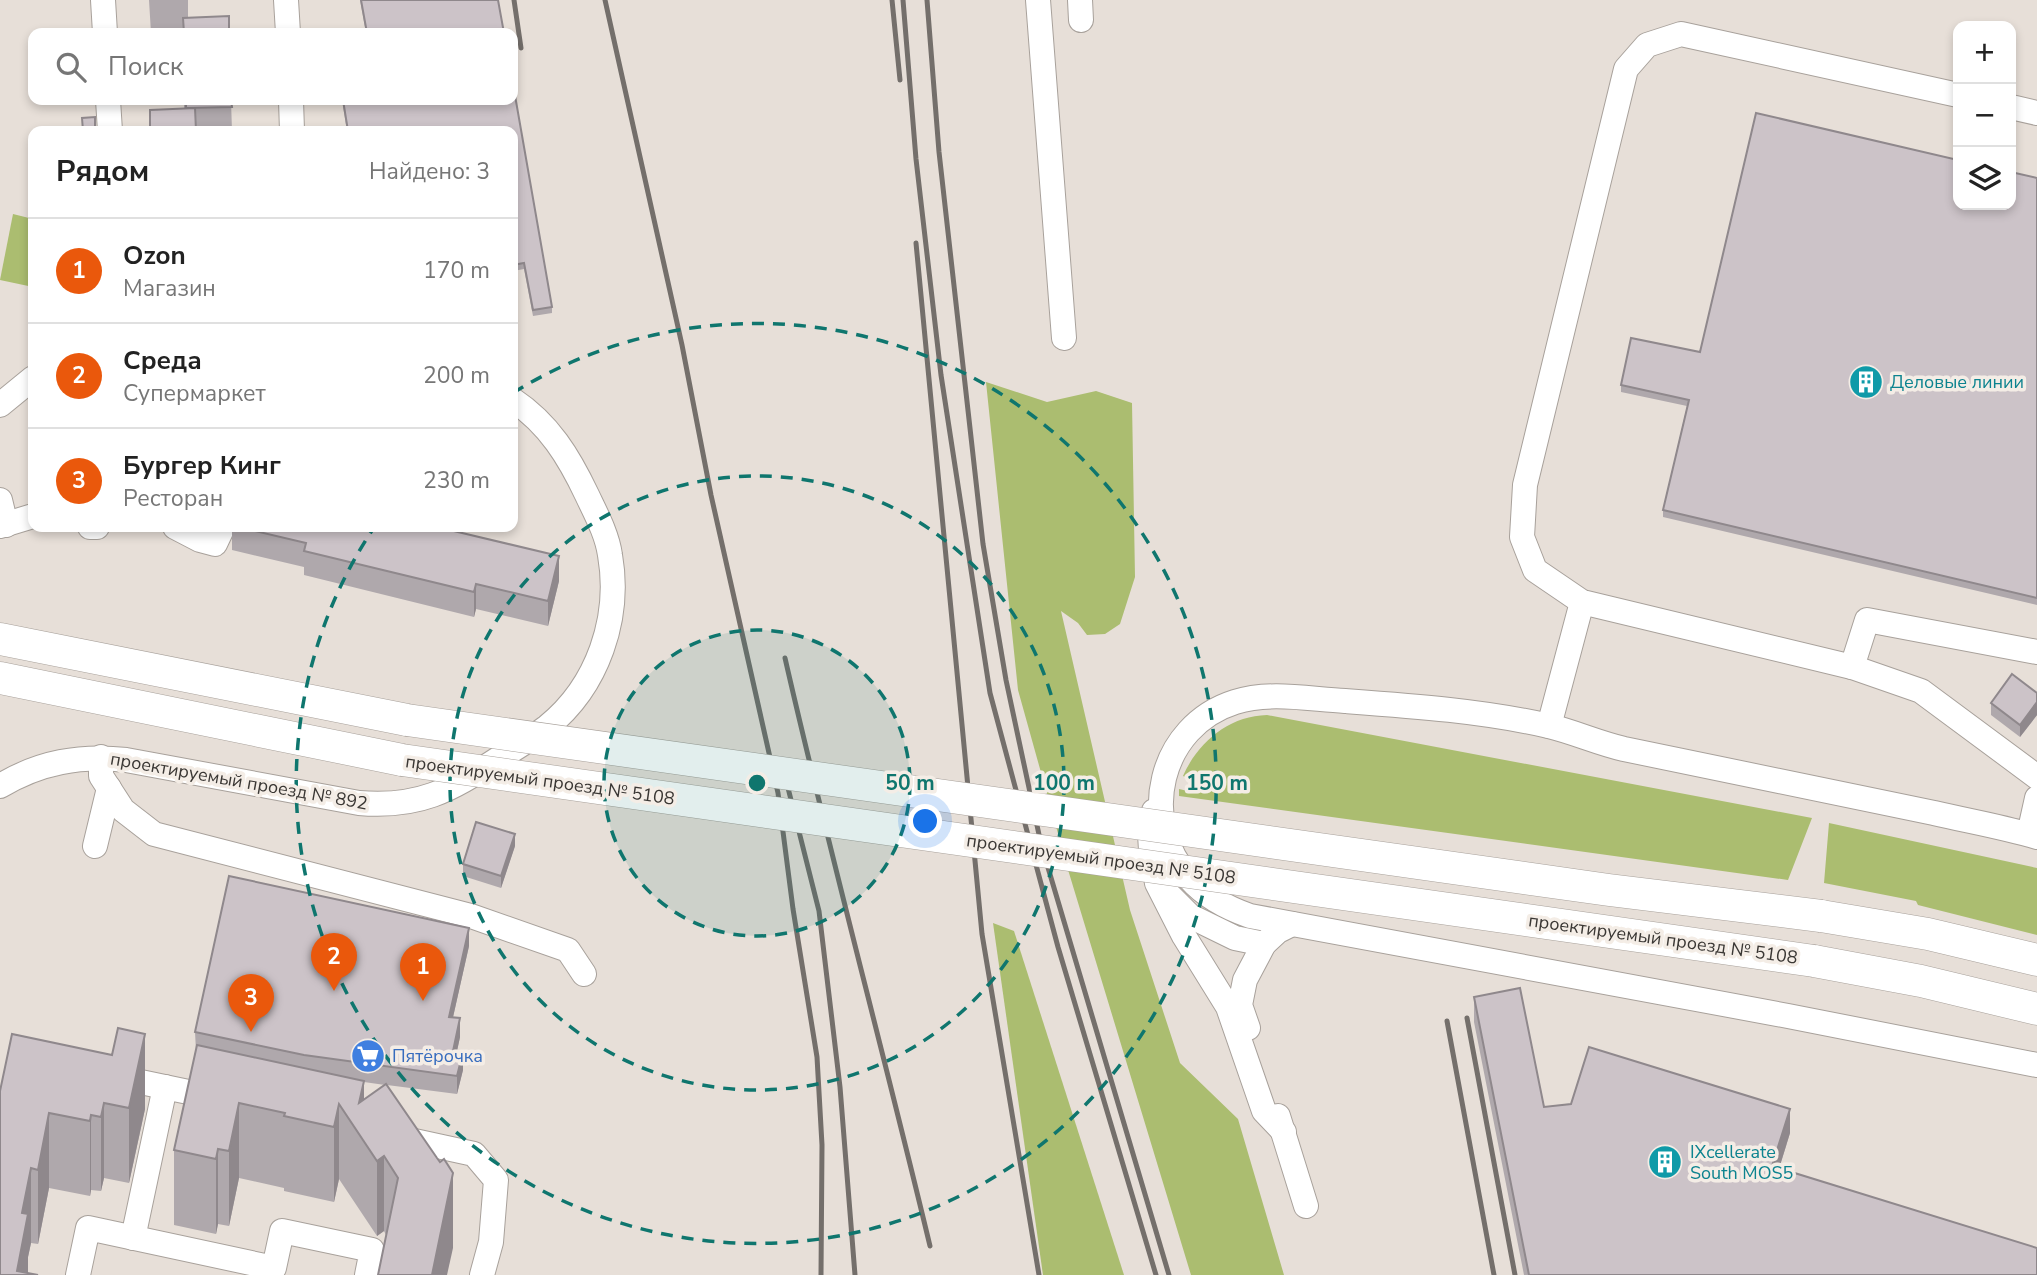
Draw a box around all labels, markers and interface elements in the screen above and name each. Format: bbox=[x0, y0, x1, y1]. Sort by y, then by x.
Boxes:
map controls bbox=[1953, 21, 2016, 210]
button: + bbox=[1953, 21, 2016, 84]
search box bbox=[28, 28, 518, 105]
icon: search bbox=[52, 48, 90, 86]
text: Поиск bbox=[108, 49, 184, 84]
button: − bbox=[1953, 84, 2016, 147]
button: layers bbox=[1953, 147, 2016, 210]
text: Рядом bbox=[56, 151, 149, 192]
text: Найдено: 3 bbox=[369, 156, 490, 187]
text: Ozon bbox=[123, 238, 186, 273]
text: 1 bbox=[72, 255, 86, 286]
text: 170 m bbox=[423, 255, 490, 286]
text: Магазин bbox=[123, 273, 216, 304]
text: Среда bbox=[123, 343, 202, 378]
text: 2 bbox=[72, 360, 86, 391]
text: 200 m bbox=[423, 360, 490, 391]
building icon: Деловые линии bbox=[1847, 363, 1885, 401]
place label: Деловые линии bbox=[1890, 370, 2024, 394]
text: Супермаркет bbox=[123, 378, 266, 409]
text: Бургер Кинг bbox=[123, 448, 281, 483]
text: 3 bbox=[72, 465, 86, 496]
text: 230 m bbox=[423, 465, 490, 496]
text: Ресторан bbox=[123, 483, 223, 514]
street label: проектируемый проезд № 892 bbox=[108, 747, 370, 815]
street label: проектируемый проезд № 5108 bbox=[404, 749, 676, 811]
text: 50 m bbox=[885, 769, 935, 797]
text: 100 m bbox=[1033, 769, 1095, 797]
text: 150 m bbox=[1186, 769, 1248, 797]
centre of rings bbox=[745, 771, 769, 795]
your location bbox=[908, 804, 942, 838]
street label: проектируемый проезд № 5108 bbox=[965, 828, 1237, 890]
street label: проектируемый проезд № 5108 bbox=[1527, 908, 1799, 970]
pin: 2 bbox=[311, 933, 357, 991]
pin: 1 bbox=[400, 943, 446, 1001]
pin: 3 bbox=[228, 974, 274, 1032]
supermarket icon: Пятёрочка bbox=[349, 1037, 387, 1075]
place label: Пятёрочка bbox=[392, 1044, 483, 1068]
place label: IXcellerate South MOS5 bbox=[1690, 1140, 1793, 1185]
building icon: IXcellerate South MOS5 bbox=[1646, 1143, 1684, 1181]

